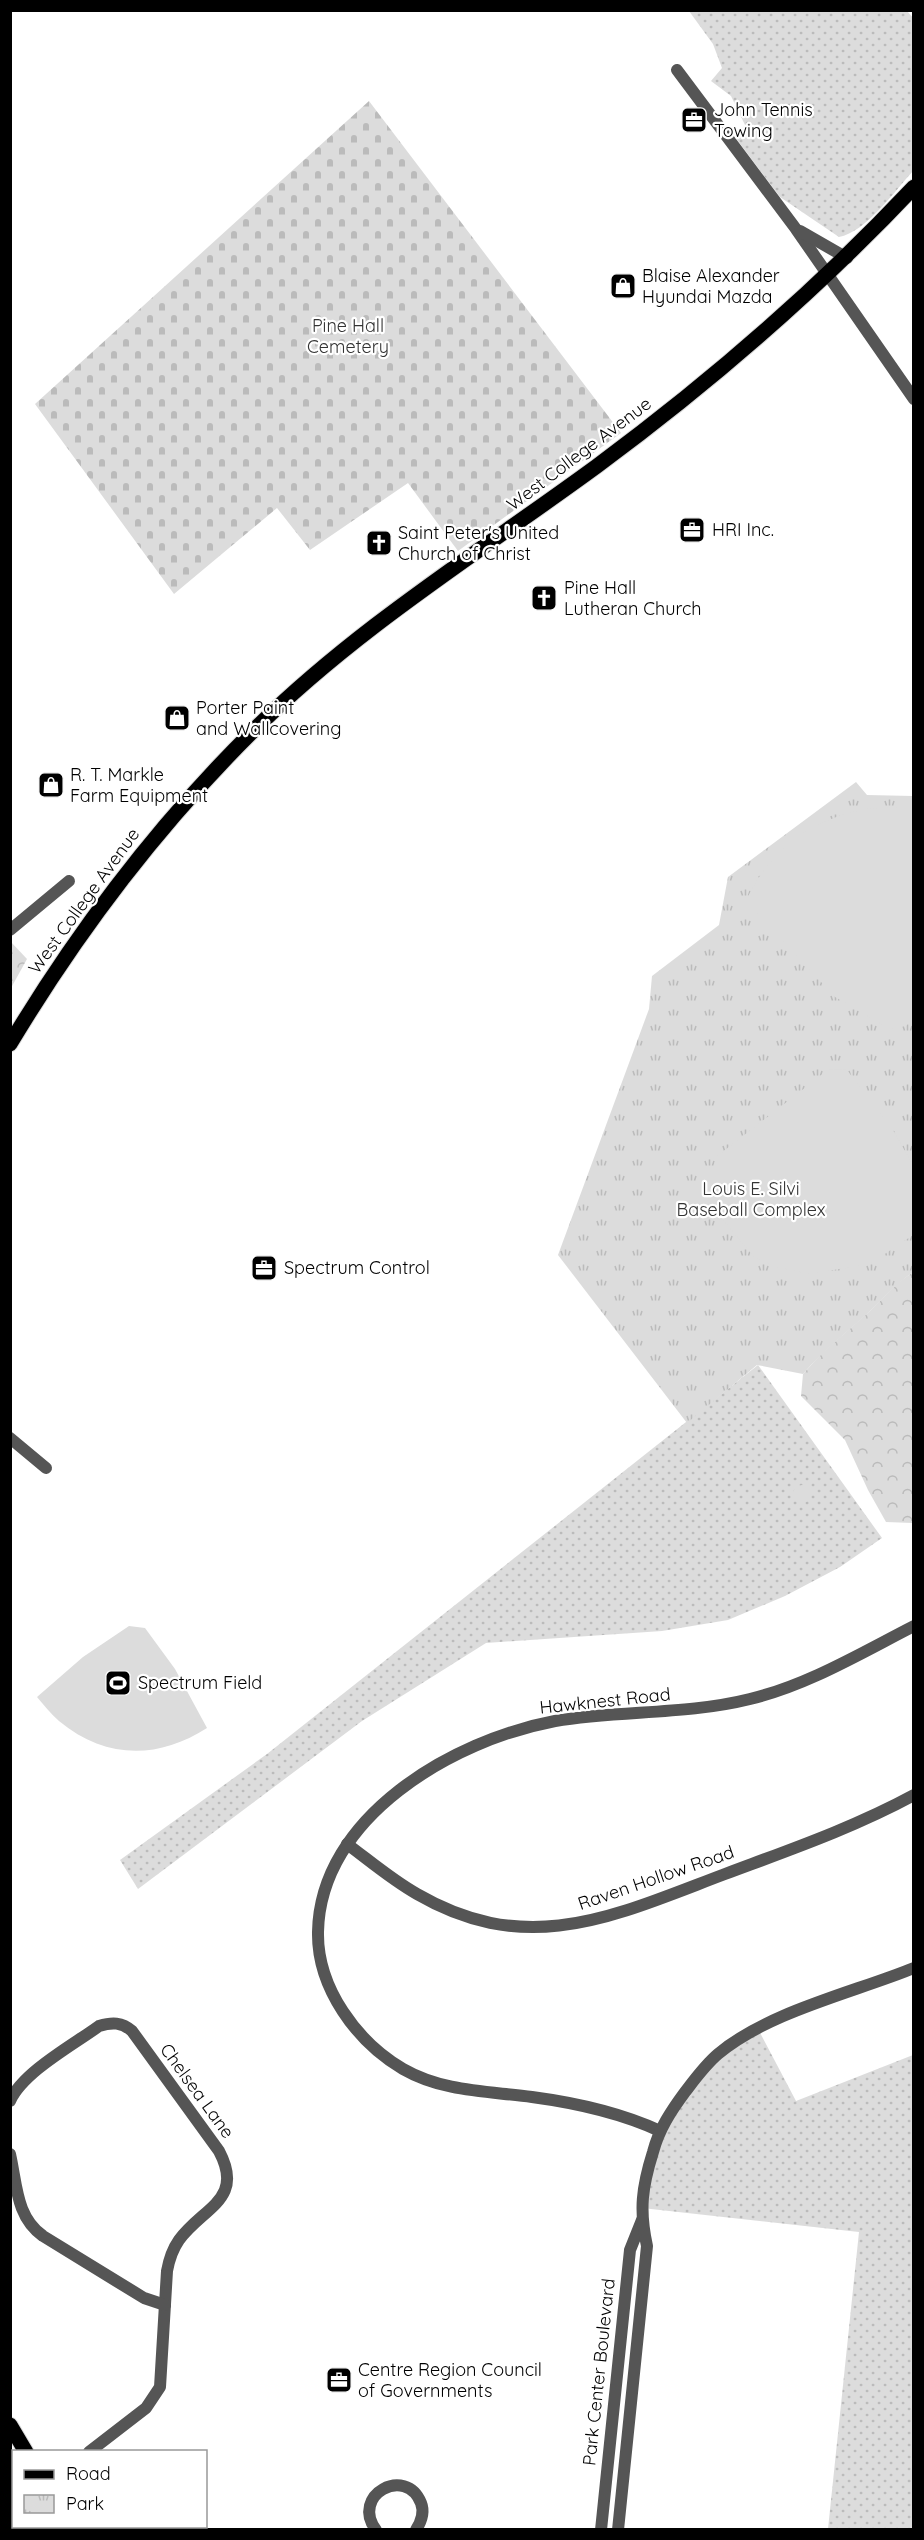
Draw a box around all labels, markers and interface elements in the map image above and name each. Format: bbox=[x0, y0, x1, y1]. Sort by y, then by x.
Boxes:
place label: John Tennis Towing bbox=[714, 98, 813, 142]
office icon: John Tennis Towing bbox=[679, 105, 709, 135]
place label: Blaise Alexander Hyundai Mazda bbox=[642, 264, 780, 308]
shop icon: Blaise Alexander Hyundai Mazda bbox=[608, 271, 638, 301]
park label: Pine Hall Cemetery bbox=[307, 314, 389, 358]
street label: West College Avenue bbox=[502, 392, 656, 515]
office icon: HRI Inc. bbox=[677, 515, 707, 545]
place label: HRI Inc. bbox=[712, 518, 774, 541]
place label: Saint Peter's United Church of Christ bbox=[398, 521, 559, 565]
church icon: Saint Peter's United Church of Christ bbox=[364, 528, 394, 558]
place label: Pine Hall Lutheran Church bbox=[564, 576, 702, 620]
church icon: Pine Hall Lutheran Church bbox=[529, 583, 559, 613]
place label: Porter Paint and Wallcovering bbox=[196, 696, 342, 740]
shop icon: Porter Paint and Wallcovering bbox=[162, 703, 192, 733]
place label: R. T. Markle Farm Equipment bbox=[70, 763, 208, 807]
shop icon: R. T. Markle Farm Equipment bbox=[36, 770, 66, 800]
street label: West College Avenue bbox=[23, 823, 144, 978]
park label: Louis E. Silvi Baseball Complex bbox=[677, 1177, 826, 1221]
office icon: Spectrum Control bbox=[249, 1253, 279, 1283]
place label: Spectrum Control bbox=[284, 1256, 430, 1279]
sports icon: Spectrum Field bbox=[103, 1668, 133, 1698]
place label: Spectrum Field bbox=[138, 1671, 262, 1694]
street label: Hawknest Road bbox=[538, 1682, 672, 1719]
street label: Raven Hollow Road bbox=[575, 1840, 737, 1915]
street label: Chelsea Lane bbox=[155, 2039, 240, 2143]
street label: Park Center Boulevard bbox=[577, 2277, 620, 2467]
place label: Centre Region Council of Governments bbox=[358, 2358, 542, 2402]
office icon: Centre Region Council of Governments bbox=[324, 2365, 354, 2395]
legend bbox=[12, 2450, 207, 2528]
text: Road bbox=[66, 2462, 111, 2485]
text: Park bbox=[66, 2492, 104, 2515]

